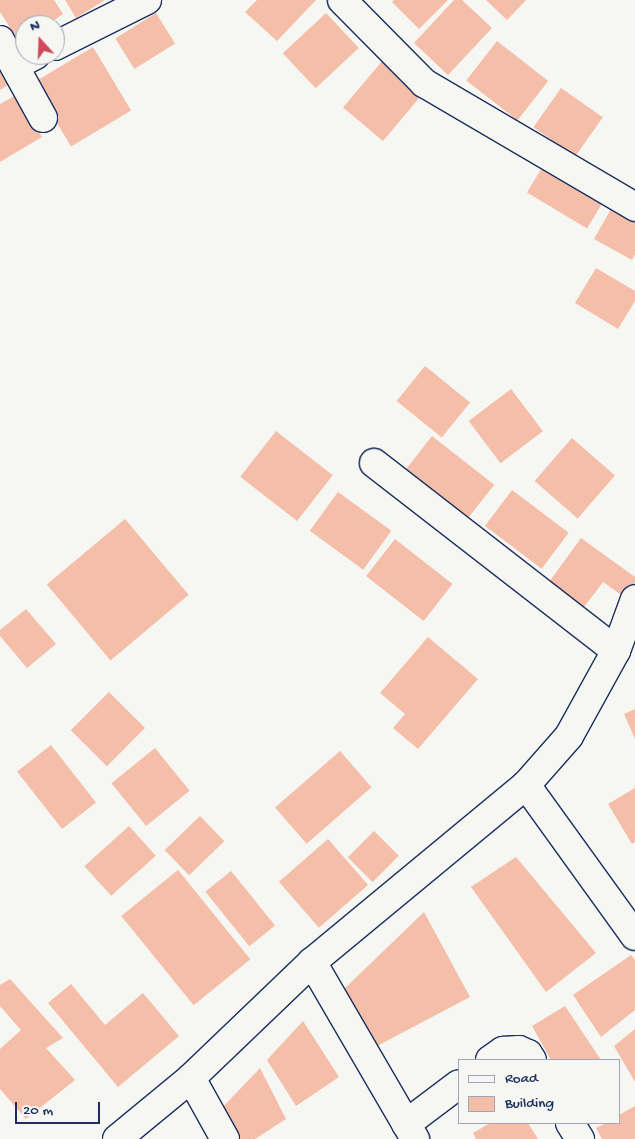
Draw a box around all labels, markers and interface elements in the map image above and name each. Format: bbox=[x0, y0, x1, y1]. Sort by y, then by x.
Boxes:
north arrow bbox=[15, 15, 65, 65]
text: N bbox=[28, 17, 42, 36]
legend bbox=[458, 1059, 620, 1124]
text: Road bbox=[505, 1070, 538, 1088]
scale bar bbox=[18, 1092, 102, 1124]
text: Building bbox=[505, 1095, 554, 1113]
text: 20 m bbox=[23, 1102, 53, 1120]

